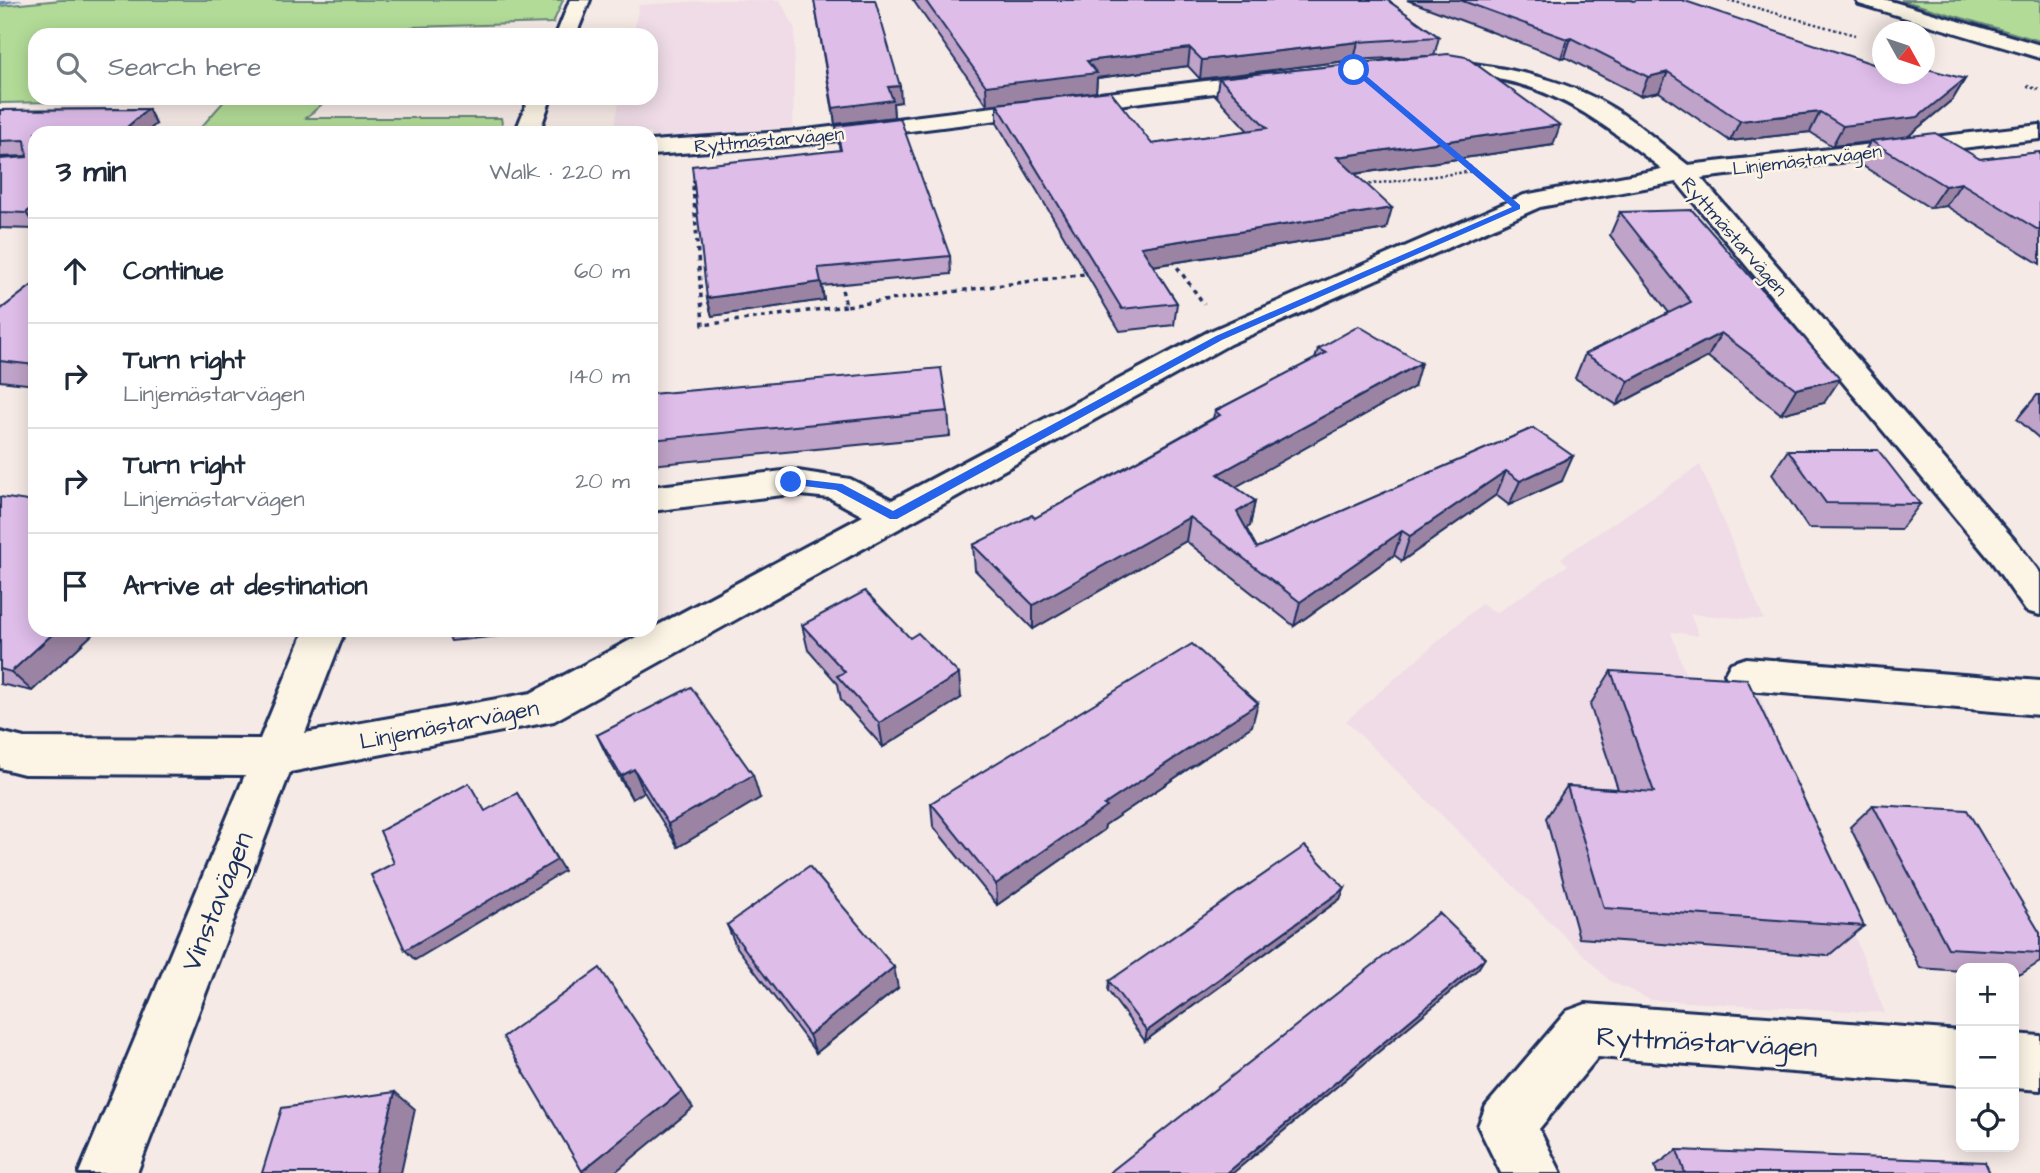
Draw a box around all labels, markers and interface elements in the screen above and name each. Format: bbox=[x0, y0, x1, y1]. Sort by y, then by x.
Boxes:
north arrow bbox=[1872, 21, 1935, 84]
search box bbox=[28, 28, 658, 105]
icon: search bbox=[52, 48, 90, 86]
text: Search here bbox=[108, 49, 261, 85]
route start bbox=[1338, 54, 1369, 85]
street label: Ryttmästarvägen bbox=[693, 120, 845, 161]
street label: Linjemästarvägen bbox=[1731, 138, 1883, 184]
text: 3 min bbox=[56, 151, 126, 193]
text: Walk · 220 m bbox=[489, 156, 630, 188]
street label: Ryttmästarvägen bbox=[1674, 171, 1793, 303]
icon: ahead bbox=[56, 252, 94, 290]
text: Continue bbox=[123, 253, 224, 289]
text: 60 m bbox=[574, 255, 630, 287]
text: Turn right bbox=[123, 342, 245, 378]
icon: right bbox=[56, 357, 94, 395]
text: 140 m bbox=[570, 360, 630, 392]
text: Linjemästarvägen bbox=[123, 378, 305, 410]
text: Turn right bbox=[123, 447, 245, 483]
icon: right bbox=[56, 462, 94, 500]
text: 20 m bbox=[575, 465, 630, 497]
route end bbox=[775, 466, 806, 497]
text: Linjemästarvägen bbox=[123, 483, 305, 515]
icon: arrive bbox=[56, 567, 94, 605]
text: Arrive at destination bbox=[123, 568, 368, 604]
street label: Linjemästarvägen bbox=[357, 692, 542, 759]
street label: Vinstavägen bbox=[172, 826, 264, 978]
map controls bbox=[1956, 963, 2019, 1152]
button: + bbox=[1956, 963, 2019, 1026]
street label: Ryttmästarvägen bbox=[1595, 1017, 1819, 1070]
button: − bbox=[1956, 1026, 2019, 1089]
button: locate bbox=[1956, 1089, 2019, 1152]

